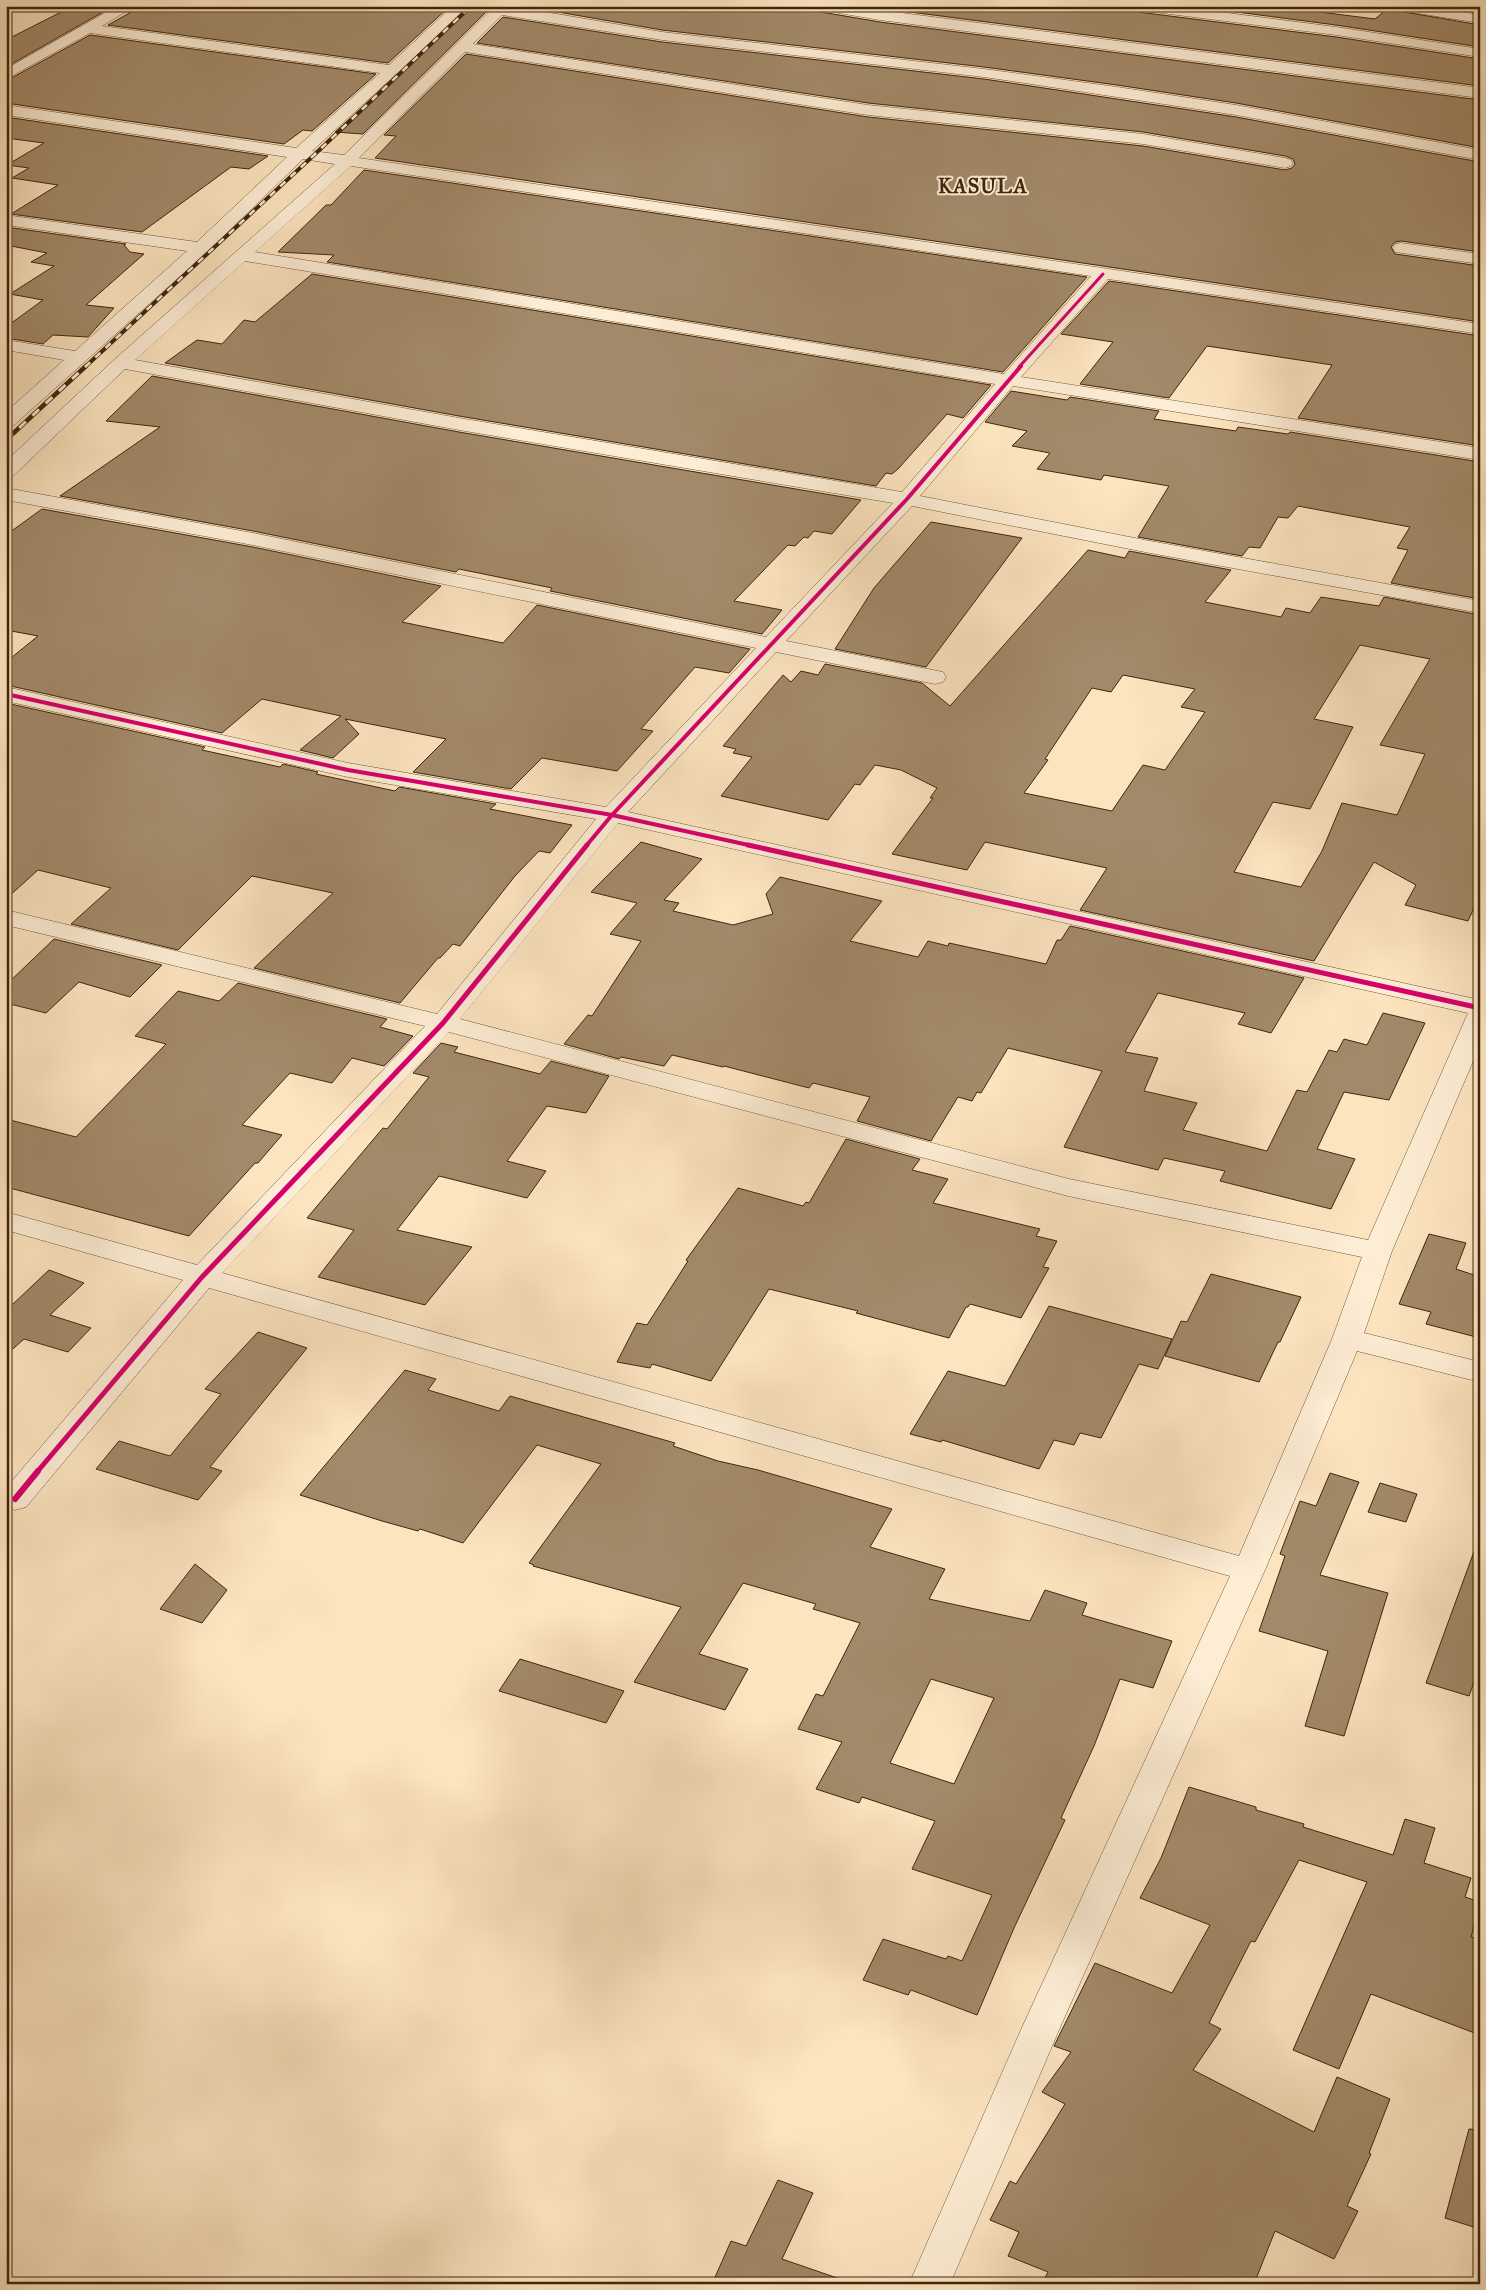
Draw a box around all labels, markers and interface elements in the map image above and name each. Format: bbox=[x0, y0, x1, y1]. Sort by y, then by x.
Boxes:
district label: KASULA bbox=[938, 174, 1028, 198]

